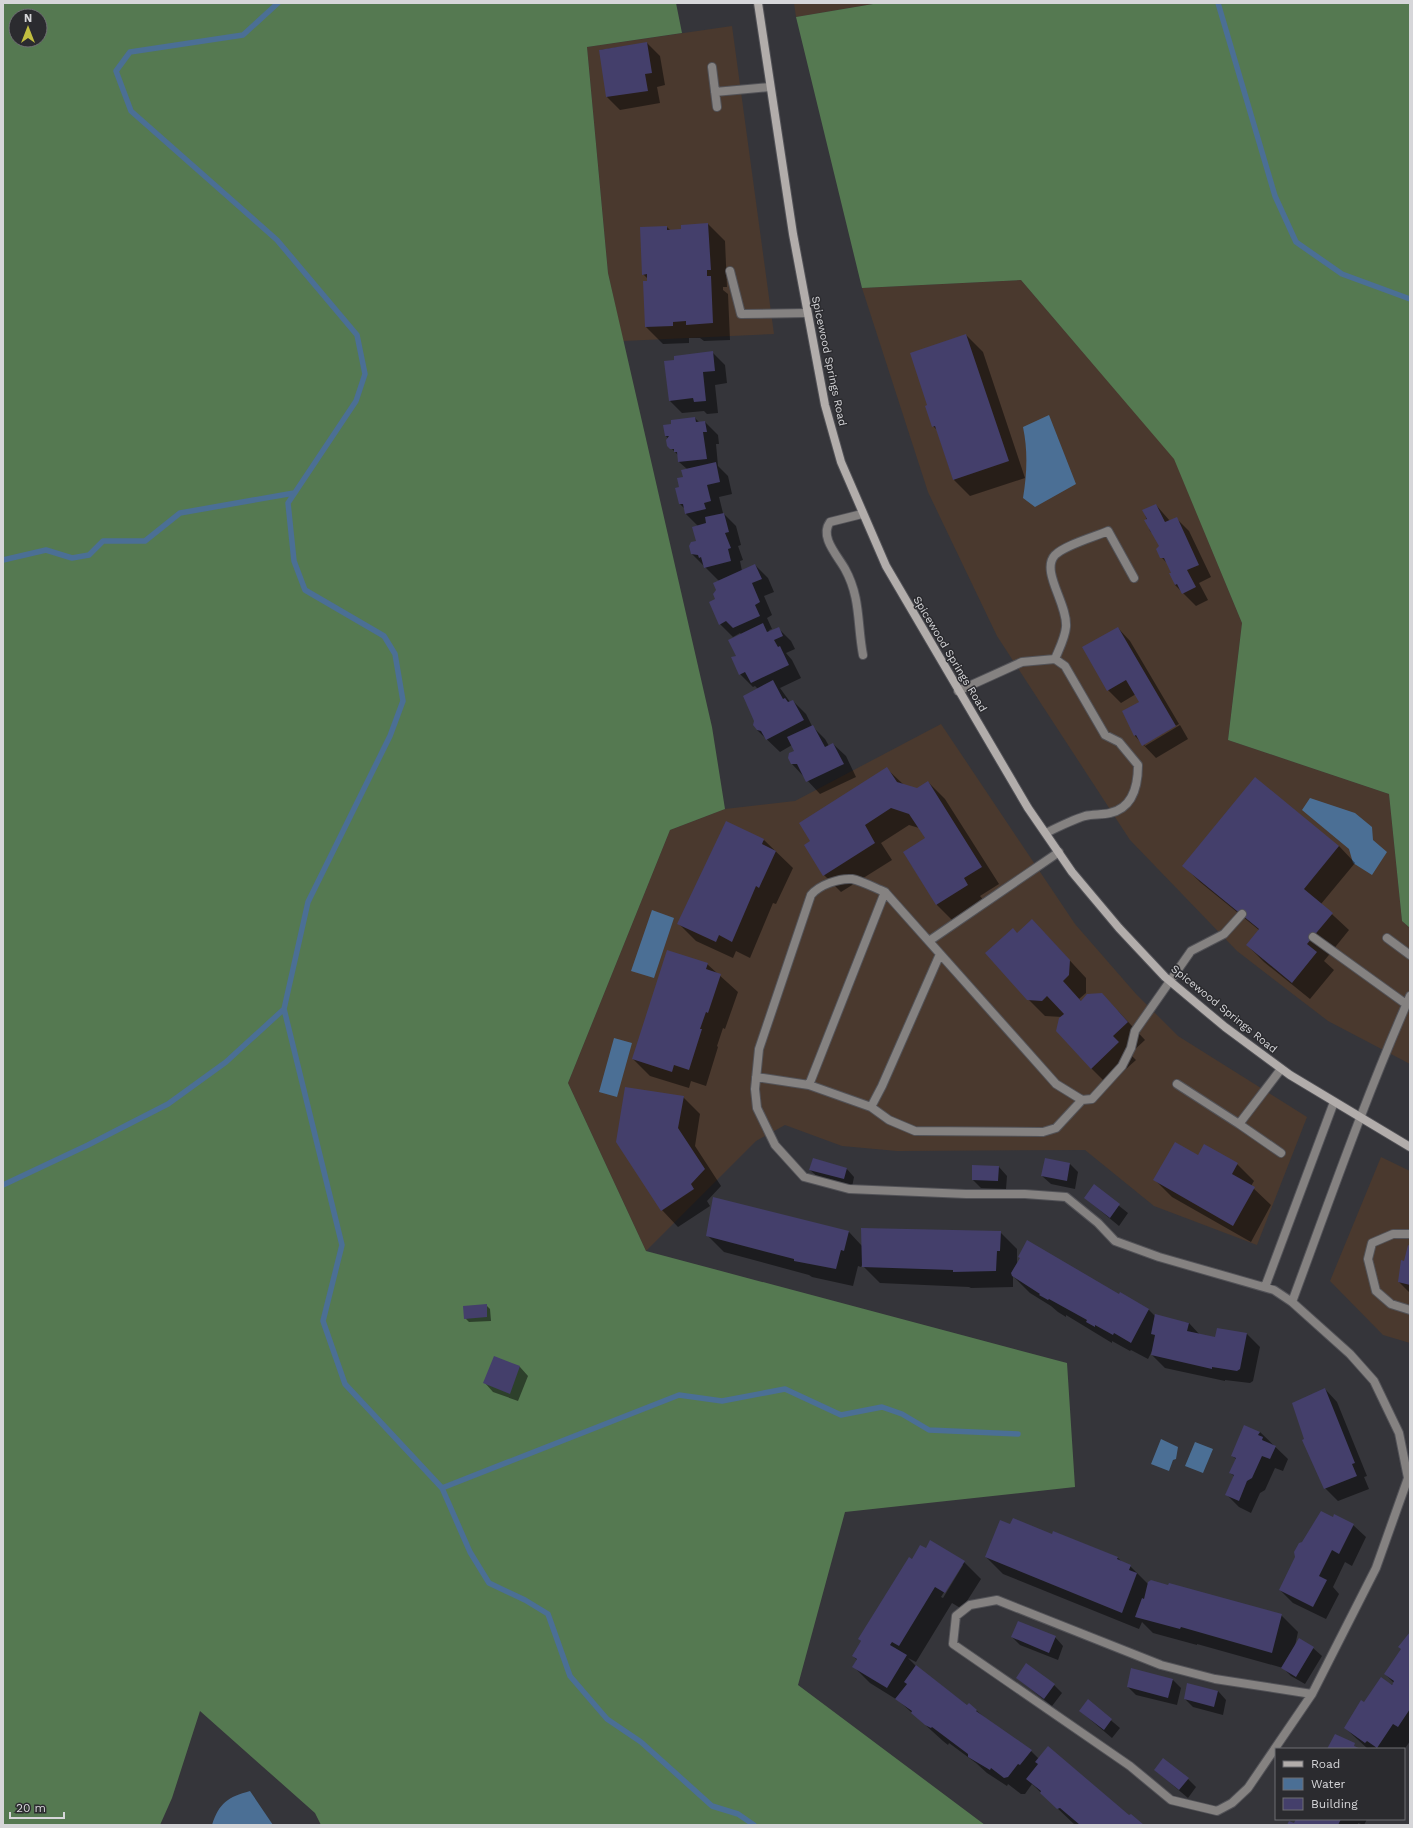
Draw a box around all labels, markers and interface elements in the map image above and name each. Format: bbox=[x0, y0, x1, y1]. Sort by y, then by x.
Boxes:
north arrow bbox=[8, 8, 48, 48]
text: N bbox=[24, 12, 32, 25]
street label: Spicewood Springs Road bbox=[809, 295, 849, 427]
street label: Spicewood Springs Road bbox=[910, 594, 990, 714]
street label: Spicewood Springs Road bbox=[1168, 962, 1280, 1056]
legend bbox=[1275, 1748, 1405, 1820]
text: Road bbox=[1311, 1757, 1340, 1771]
text: Water bbox=[1311, 1777, 1346, 1791]
scale bar bbox=[10, 1794, 64, 1820]
text: Building bbox=[1311, 1797, 1358, 1811]
text: 20 m bbox=[16, 1801, 46, 1815]

